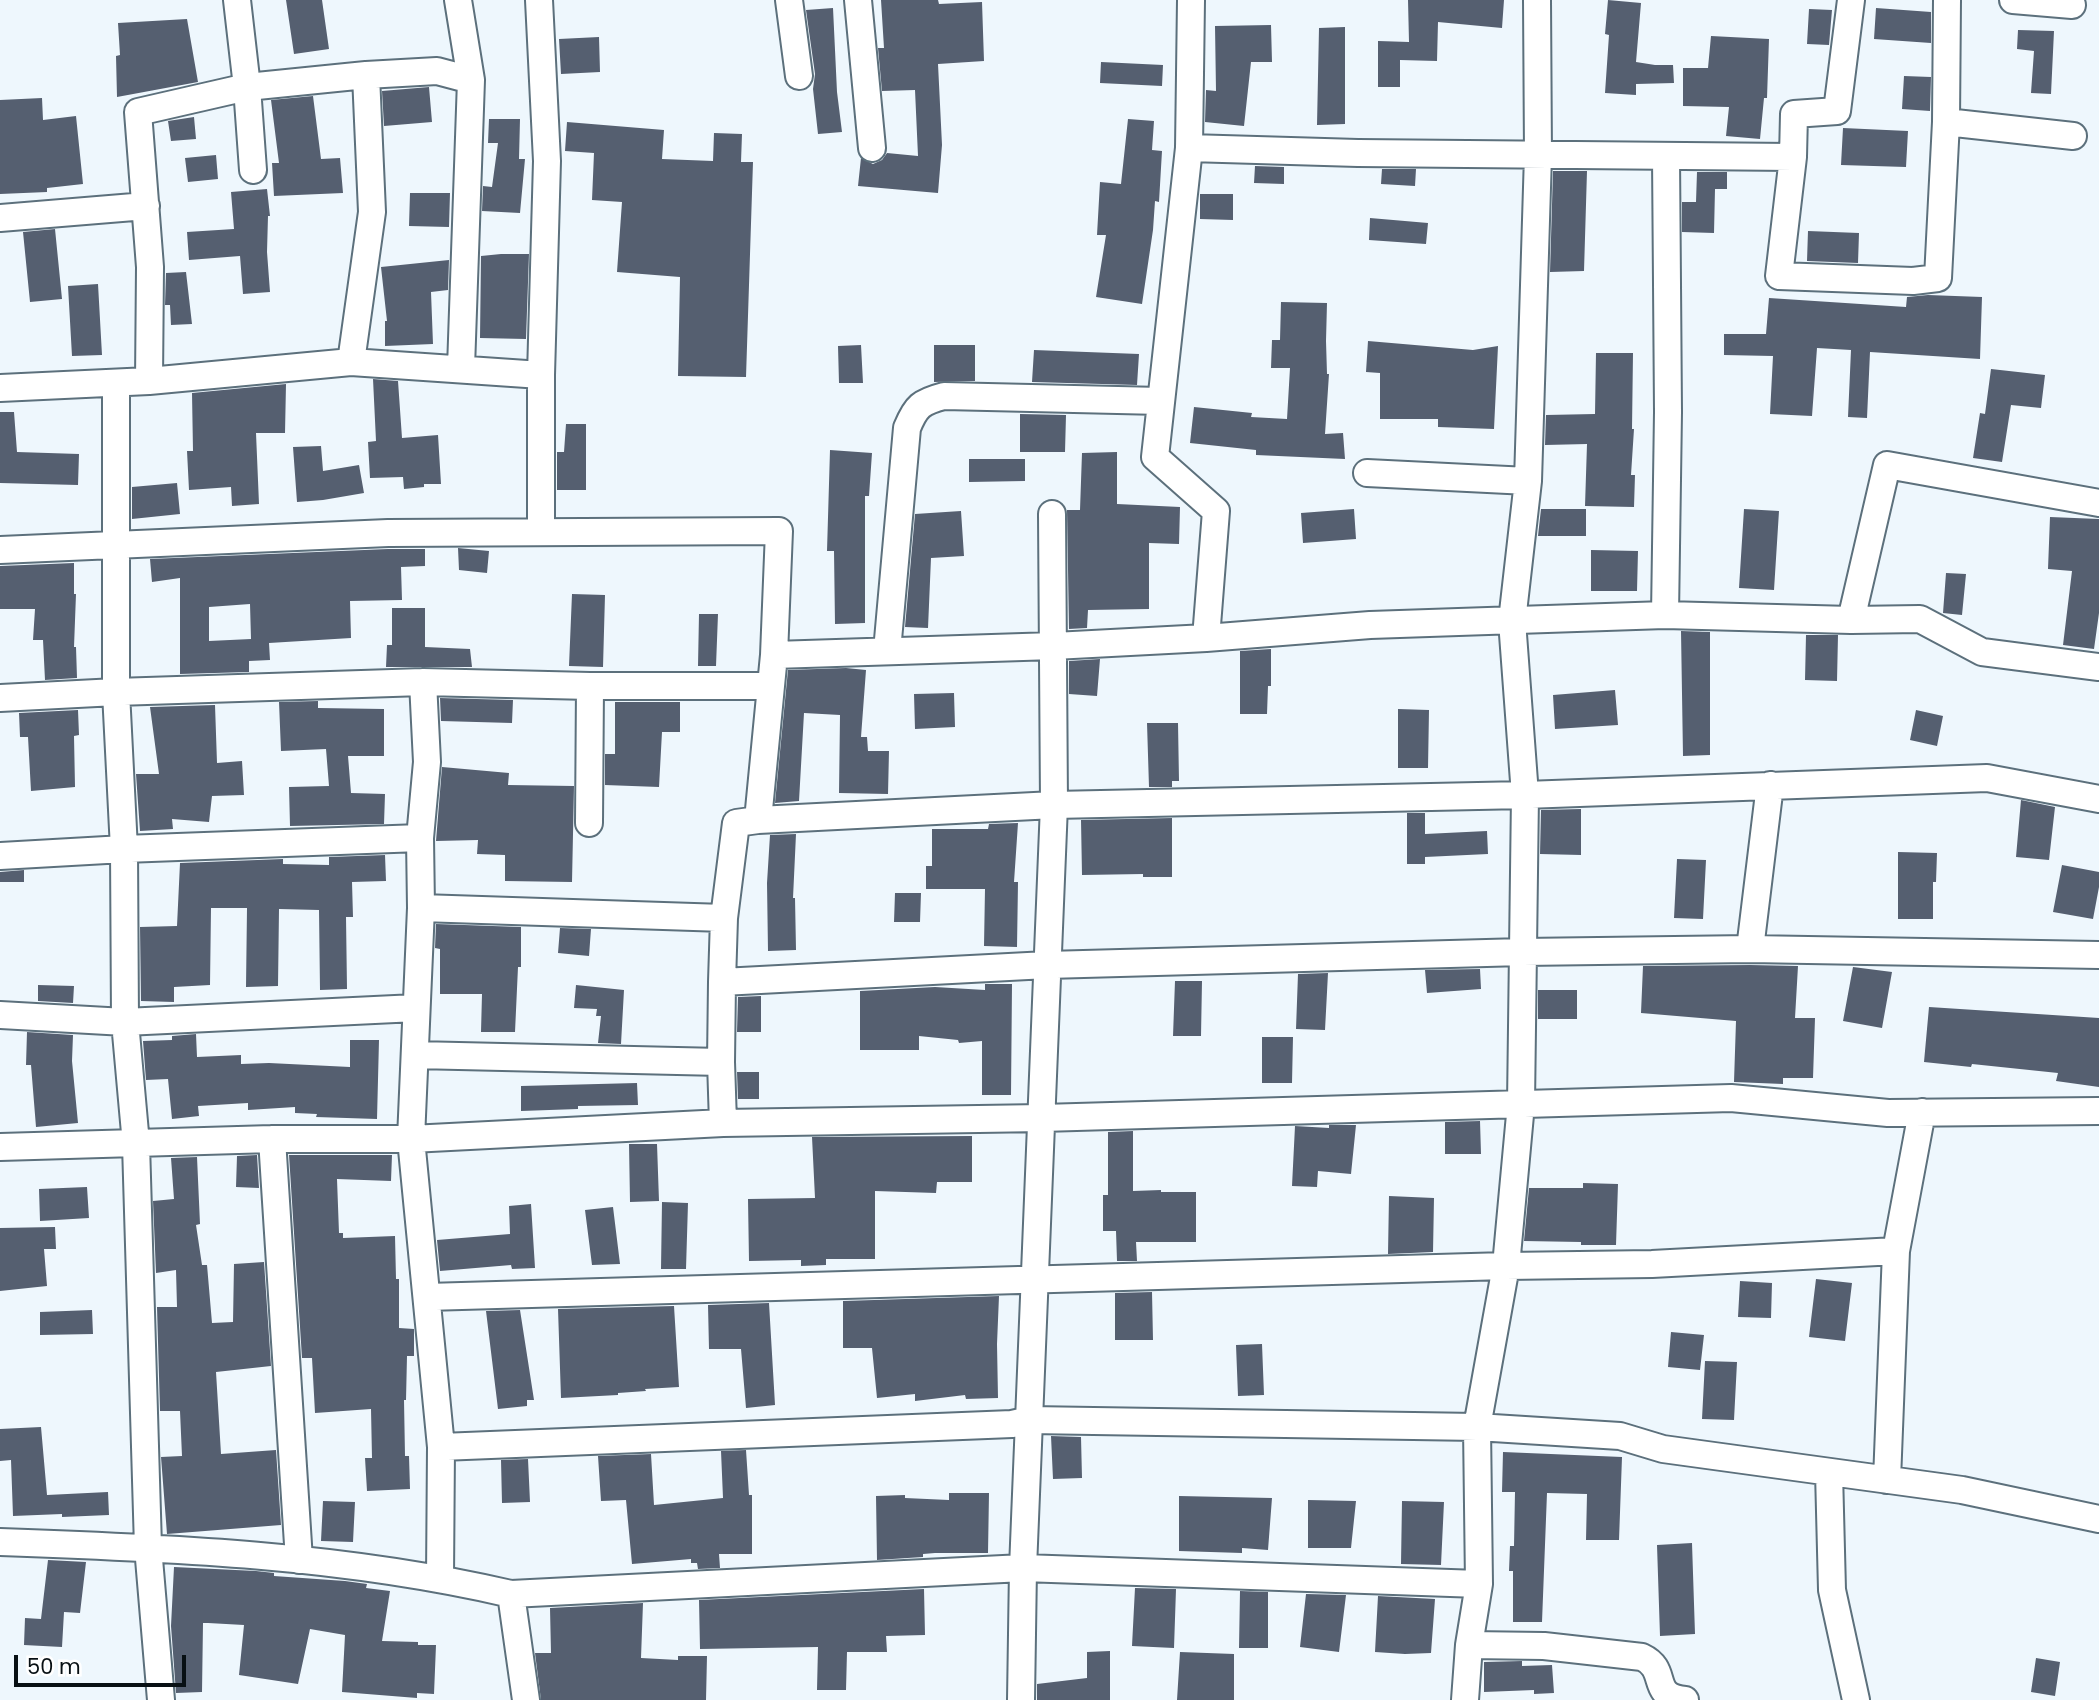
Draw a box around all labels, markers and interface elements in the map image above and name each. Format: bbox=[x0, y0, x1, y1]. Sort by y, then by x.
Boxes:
scale bar bbox=[18, 1640, 189, 1684]
text: 50 m bbox=[27, 1652, 81, 1681]

